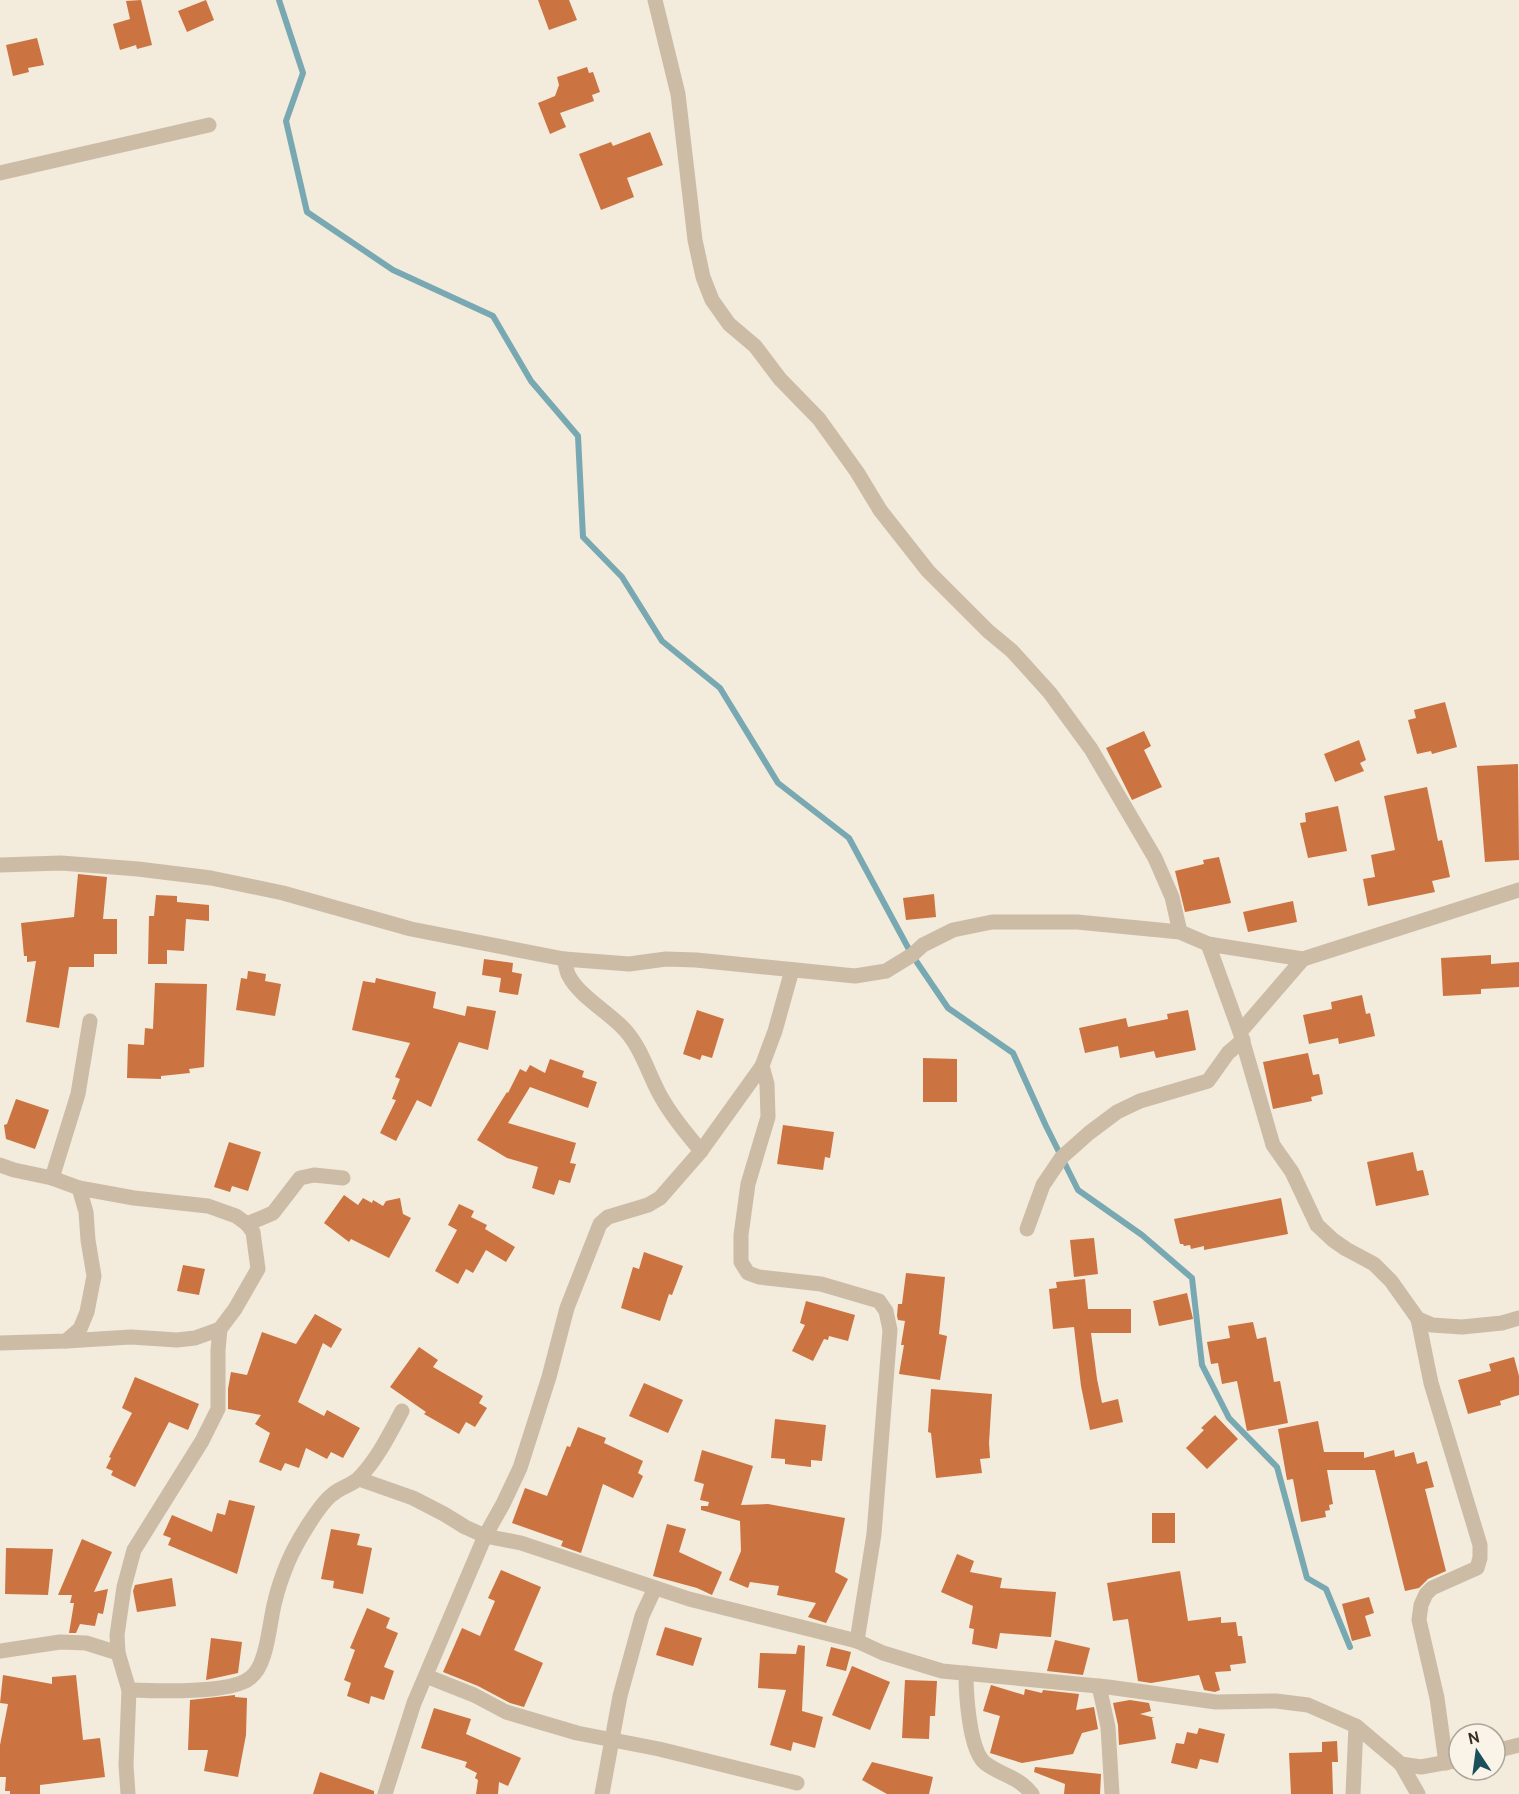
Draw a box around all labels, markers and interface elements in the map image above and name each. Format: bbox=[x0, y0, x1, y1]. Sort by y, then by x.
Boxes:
north arrow bbox=[1447, 1722, 1507, 1782]
text: N bbox=[1466, 1727, 1481, 1748]

